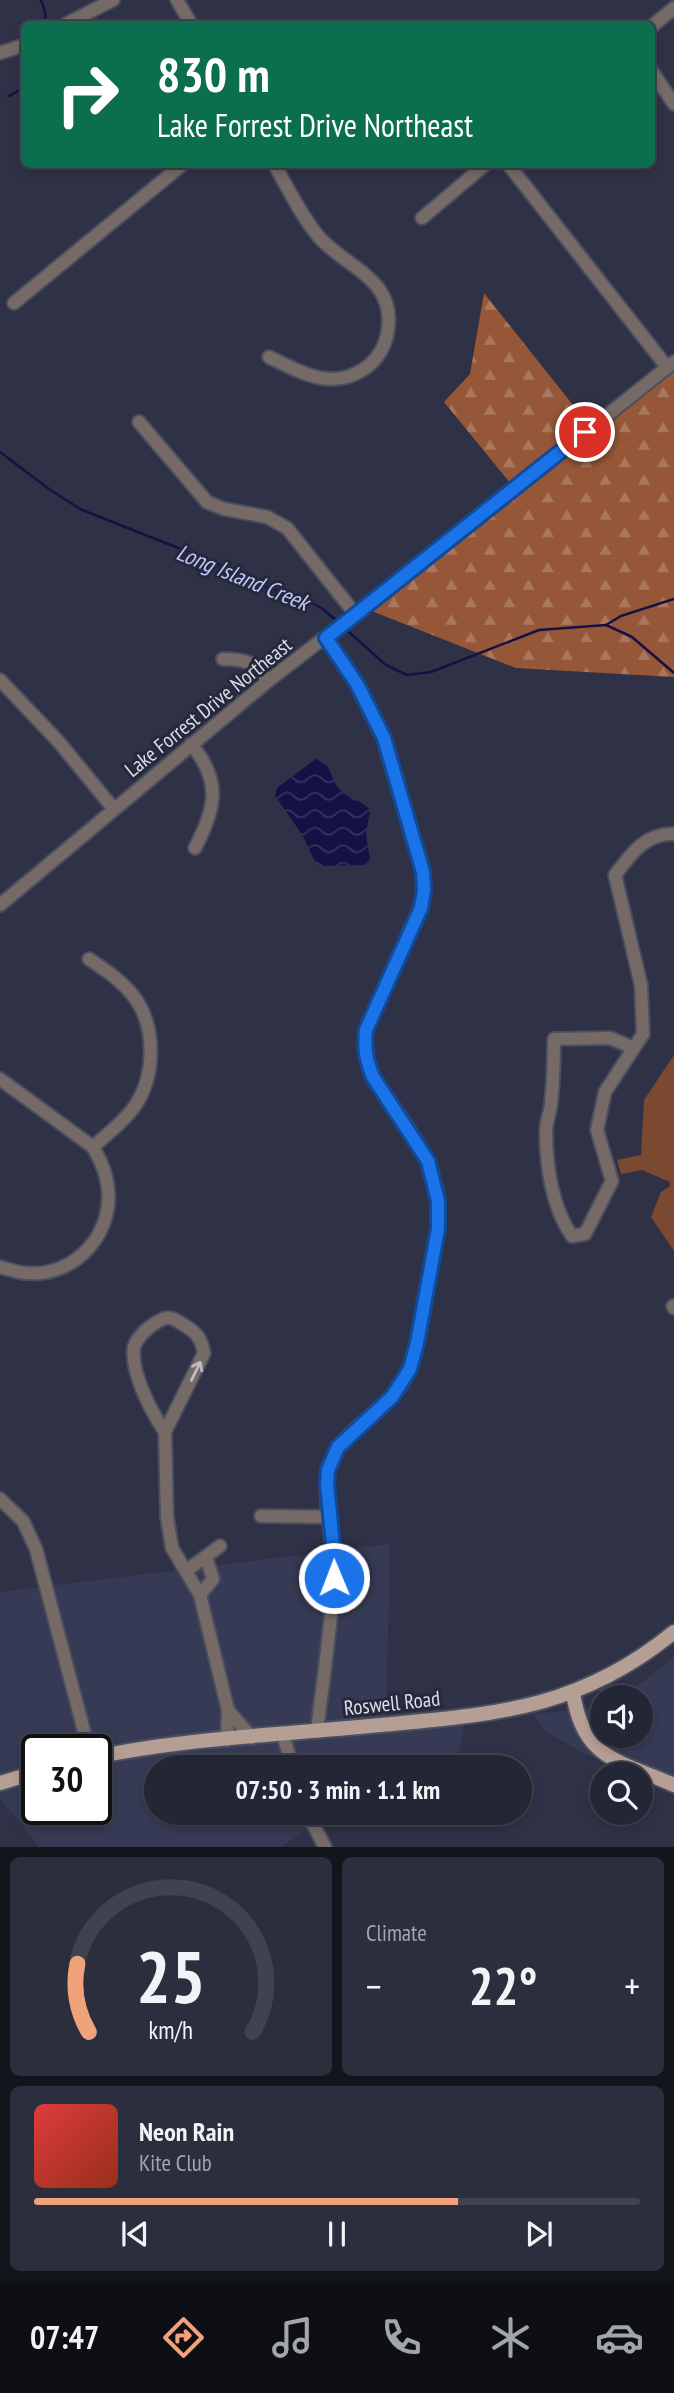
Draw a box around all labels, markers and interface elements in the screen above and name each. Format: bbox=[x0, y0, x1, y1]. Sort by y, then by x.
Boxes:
text: 830 m bbox=[157, 42, 270, 106]
icon: right bbox=[42, 49, 133, 140]
text: Lake Forrest Drive Northeast bbox=[157, 104, 473, 146]
pin bbox=[555, 402, 615, 462]
icon: arrive bbox=[566, 413, 604, 451]
water label: Long Island Creek bbox=[173, 537, 316, 618]
street label: Lake Forrest Drive Northeast bbox=[119, 631, 297, 783]
one-way arrow bbox=[189, 1361, 203, 1382]
position arrow bbox=[297, 1541, 371, 1615]
street label: Roswell Road bbox=[343, 1685, 441, 1721]
map controls bbox=[590, 1685, 653, 1825]
button: sound bbox=[590, 1685, 653, 1748]
speed limit sign: 30 bbox=[21, 1734, 112, 1825]
button: search bbox=[590, 1762, 653, 1825]
text: 07:50 · 3 min · 1.1 km bbox=[236, 1773, 440, 1806]
text: Climate bbox=[366, 1918, 427, 1947]
text: 25 bbox=[136, 1929, 206, 2023]
text: 22° bbox=[469, 1952, 537, 2019]
text: − bbox=[366, 1961, 382, 2010]
text: + bbox=[624, 1961, 640, 2010]
text: km/h bbox=[149, 2014, 193, 2046]
text: Neon Rain bbox=[139, 2115, 234, 2148]
text: Kite Club bbox=[139, 2148, 212, 2177]
icon: previous bbox=[116, 2215, 154, 2253]
icon: pause bbox=[318, 2215, 356, 2253]
icon: next bbox=[520, 2215, 558, 2253]
icon: directions bbox=[159, 2313, 208, 2362]
icon: music bbox=[268, 2313, 317, 2362]
icon: phone bbox=[377, 2313, 426, 2362]
icon: climate bbox=[486, 2313, 535, 2362]
icon: car bbox=[595, 2313, 644, 2362]
text: 07:47 bbox=[30, 2316, 99, 2358]

